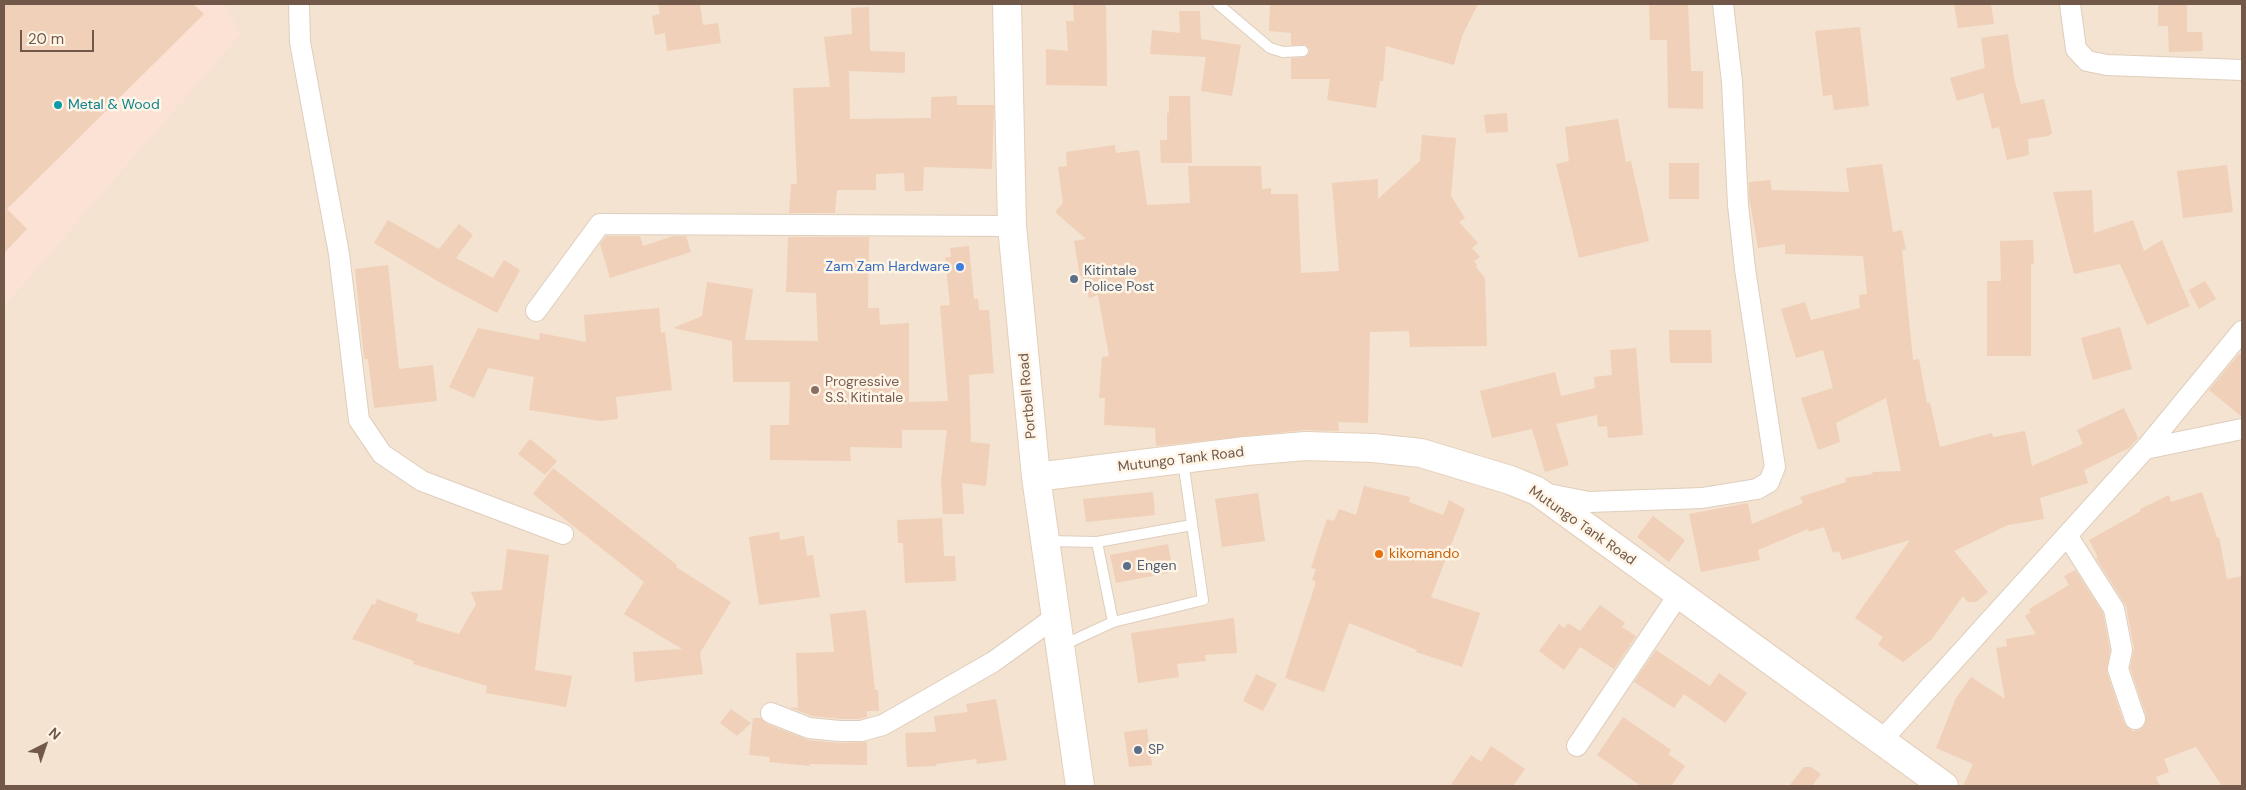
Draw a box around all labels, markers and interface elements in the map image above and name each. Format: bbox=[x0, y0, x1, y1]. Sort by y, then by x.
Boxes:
scale bar bbox=[22, 20, 96, 52]
text: 20 m bbox=[28, 29, 64, 49]
place label: Metal & Wood bbox=[68, 97, 160, 113]
marker: Metal & Wood bbox=[52, 99, 64, 111]
place label: Zam Zam Hardware bbox=[825, 259, 950, 275]
marker: Zam Zam Hardware bbox=[954, 261, 966, 273]
place label: Kitintale Police Post bbox=[1084, 263, 1154, 296]
marker: Kitintale Police Post bbox=[1068, 273, 1080, 285]
street label: Portbell Road bbox=[1016, 352, 1040, 440]
place label: Progressive S.S. Kitintale bbox=[825, 374, 903, 407]
marker: Progressive S.S. Kitintale bbox=[809, 384, 821, 396]
street label: Mutungo Tank Road bbox=[1117, 444, 1245, 476]
street label: Mutungo Tank Road bbox=[1525, 483, 1639, 569]
place label: kikomando bbox=[1389, 546, 1459, 562]
marker: kikomando bbox=[1373, 548, 1385, 560]
place label: Engen bbox=[1137, 558, 1176, 574]
marker: Engen bbox=[1121, 560, 1133, 572]
north arrow bbox=[20, 720, 70, 770]
text: N bbox=[45, 724, 65, 744]
place label: SP bbox=[1148, 742, 1164, 758]
marker: SP bbox=[1132, 744, 1144, 756]

